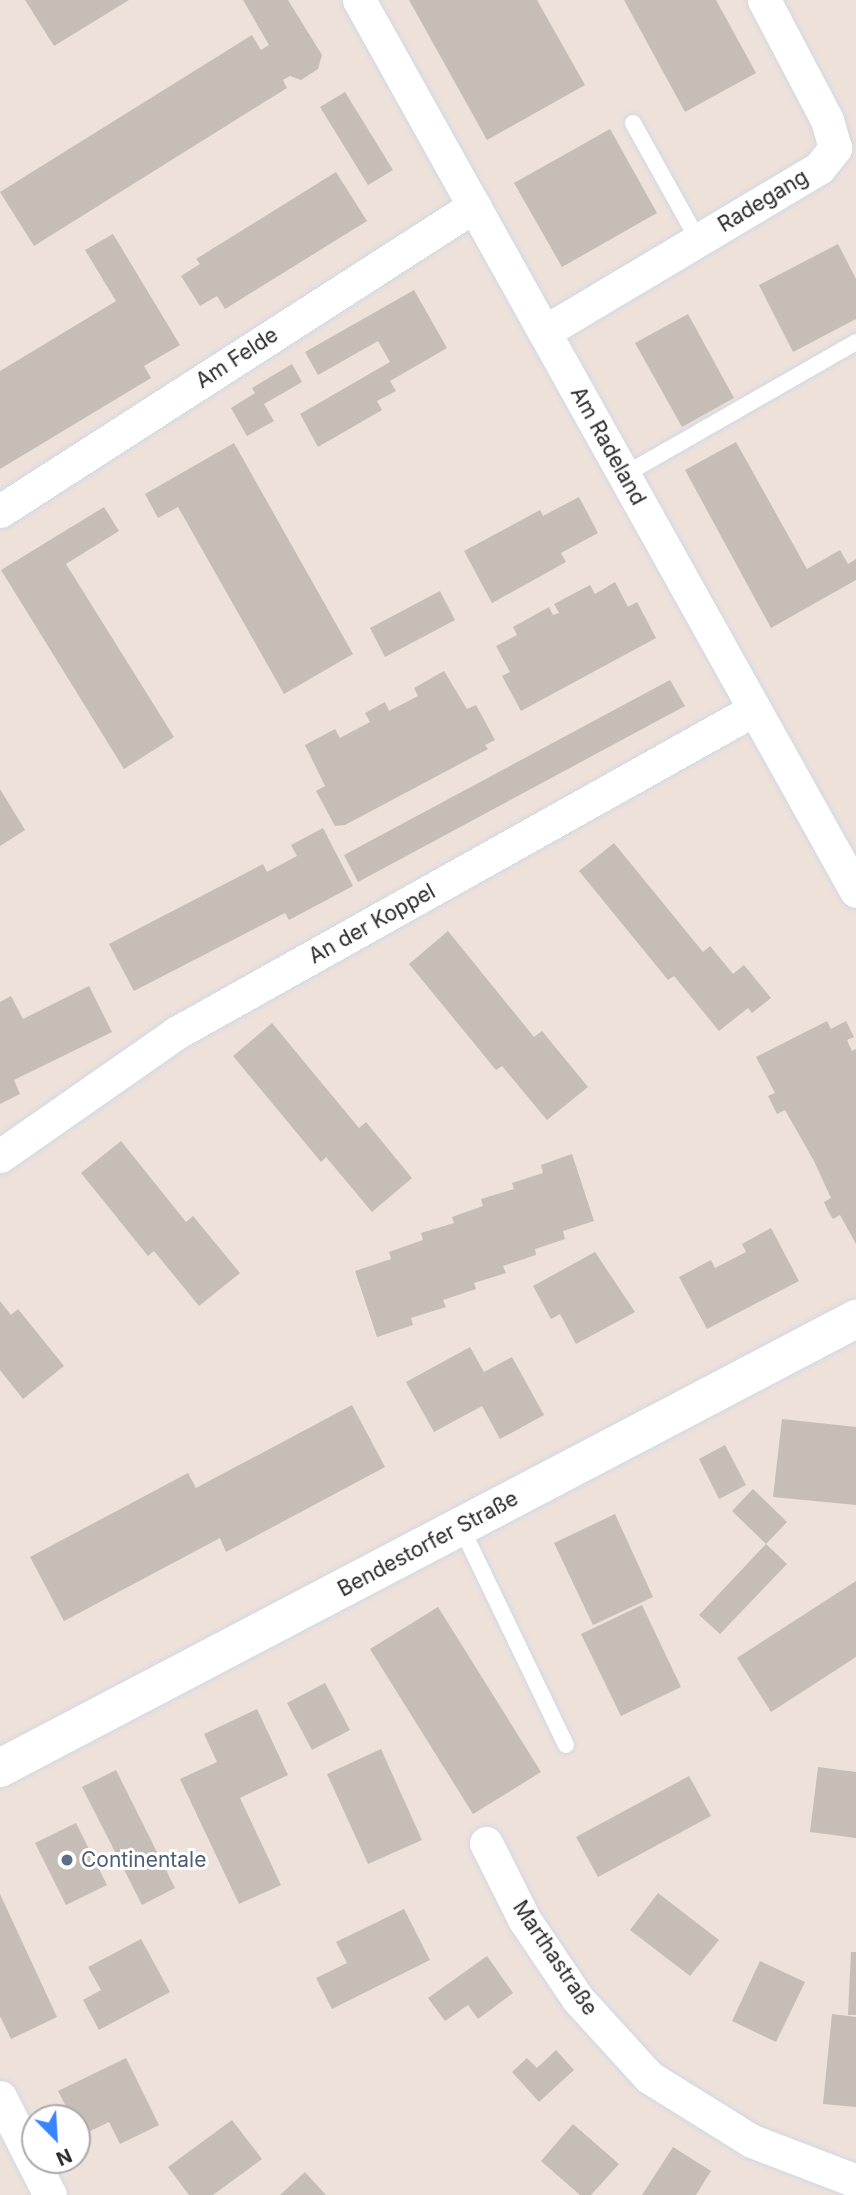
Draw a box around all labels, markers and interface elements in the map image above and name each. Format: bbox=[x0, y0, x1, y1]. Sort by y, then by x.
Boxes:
street label: Radegang bbox=[714, 164, 812, 238]
street label: Am Felde bbox=[191, 322, 283, 394]
street label: Am Radeland bbox=[565, 382, 651, 510]
street label: An der Koppel bbox=[304, 879, 440, 969]
street label: Bendestorfer Straße bbox=[334, 1486, 522, 1602]
place label: Continentale bbox=[81, 1847, 206, 1873]
marker: Continentale bbox=[59, 1852, 75, 1868]
street label: Marthastraße bbox=[507, 1896, 603, 2020]
north arrow bbox=[21, 2104, 91, 2174]
text: N bbox=[53, 2143, 75, 2170]

